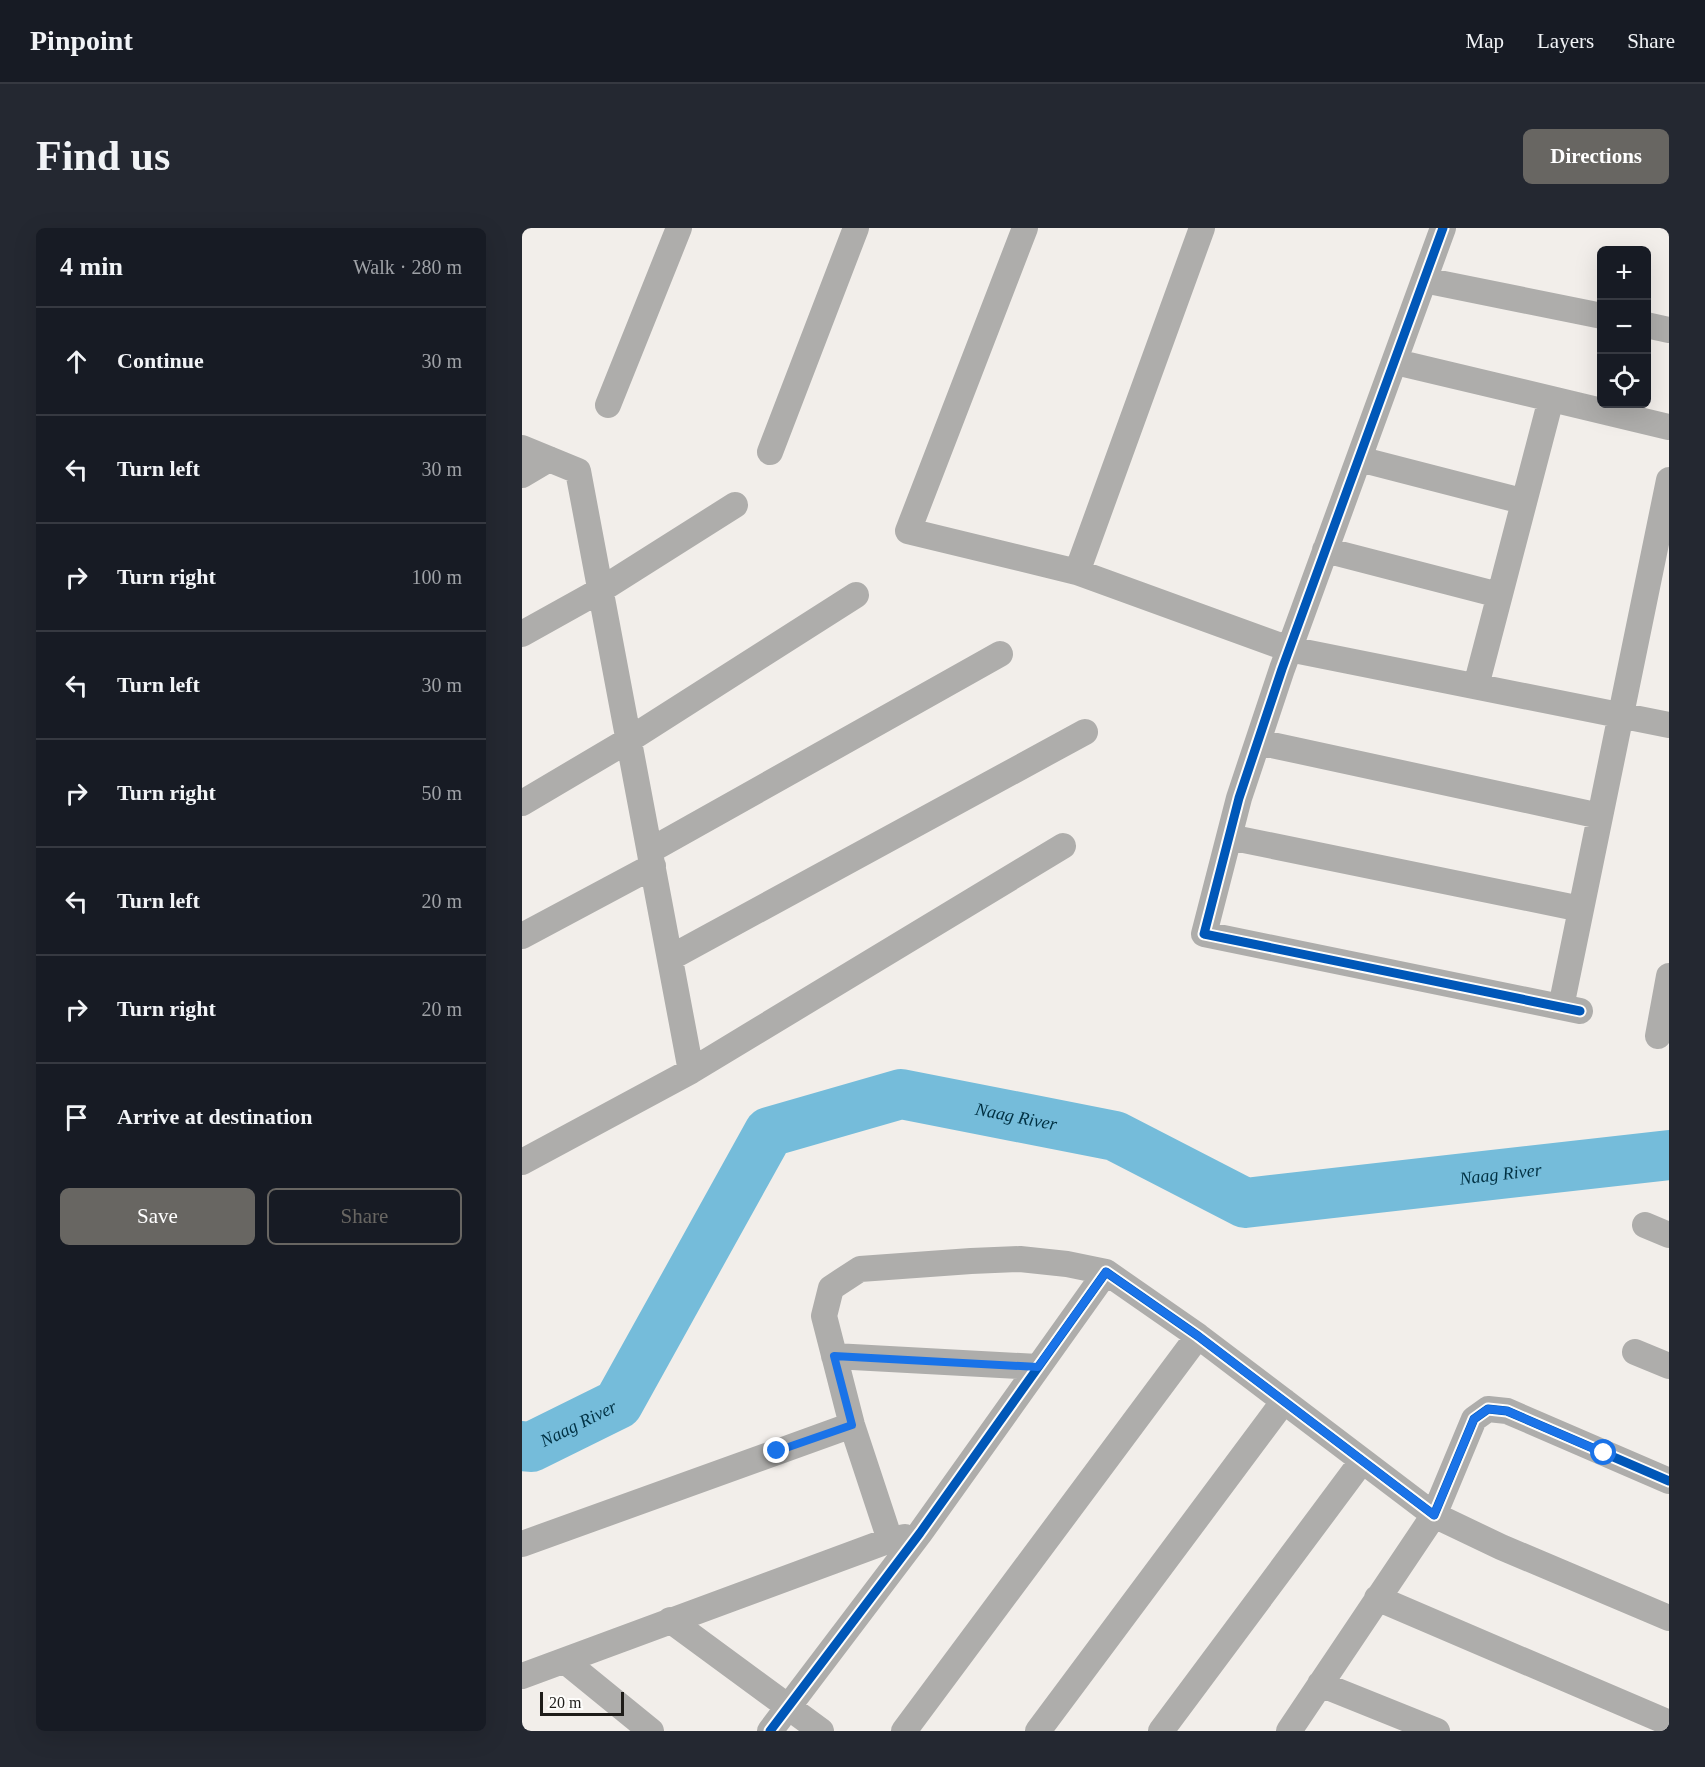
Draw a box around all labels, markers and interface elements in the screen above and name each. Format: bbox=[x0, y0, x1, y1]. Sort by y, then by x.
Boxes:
text: Pinpoint bbox=[30, 25, 133, 56]
text: Map bbox=[1466, 29, 1504, 53]
text: Layers bbox=[1537, 29, 1594, 53]
text: Share bbox=[1627, 29, 1675, 53]
button: Directions bbox=[1523, 129, 1669, 184]
text: Find us bbox=[36, 133, 170, 179]
map controls bbox=[1597, 246, 1651, 408]
button: + bbox=[1597, 246, 1651, 300]
text: 4 min bbox=[60, 252, 123, 281]
text: Walk · 280 m bbox=[353, 256, 462, 278]
button: − bbox=[1597, 300, 1651, 354]
icon: ahead bbox=[60, 345, 93, 378]
text: Continue bbox=[117, 348, 204, 373]
text: 30 m bbox=[421, 350, 462, 372]
button: locate bbox=[1597, 354, 1651, 408]
icon: left bbox=[60, 453, 93, 486]
text: Turn left bbox=[117, 456, 200, 481]
text: 30 m bbox=[421, 458, 462, 480]
icon: right bbox=[60, 561, 93, 594]
text: Turn right bbox=[117, 564, 216, 589]
text: 100 m bbox=[411, 566, 462, 588]
icon: left bbox=[60, 669, 93, 702]
text: Turn left bbox=[117, 672, 200, 697]
text: 30 m bbox=[421, 674, 462, 696]
icon: right bbox=[60, 777, 93, 810]
text: Turn right bbox=[117, 780, 216, 805]
text: 50 m bbox=[421, 782, 462, 804]
icon: left bbox=[60, 885, 93, 918]
text: Turn left bbox=[117, 888, 200, 913]
text: 20 m bbox=[421, 890, 462, 912]
icon: right bbox=[60, 993, 93, 1026]
text: Turn right bbox=[117, 996, 216, 1021]
text: 20 m bbox=[421, 998, 462, 1020]
water label: Naag River bbox=[973, 1099, 1060, 1135]
icon: arrive bbox=[60, 1101, 93, 1134]
text: Arrive at destination bbox=[117, 1104, 313, 1129]
water label: Naag River bbox=[1457, 1159, 1544, 1189]
button: Save bbox=[60, 1188, 255, 1245]
button: Share bbox=[267, 1188, 462, 1245]
water label: Naag River bbox=[536, 1396, 621, 1451]
route end bbox=[763, 1437, 789, 1463]
route start bbox=[1590, 1439, 1616, 1465]
scale bar bbox=[540, 1689, 624, 1716]
text: 20 m bbox=[549, 1694, 581, 1711]

